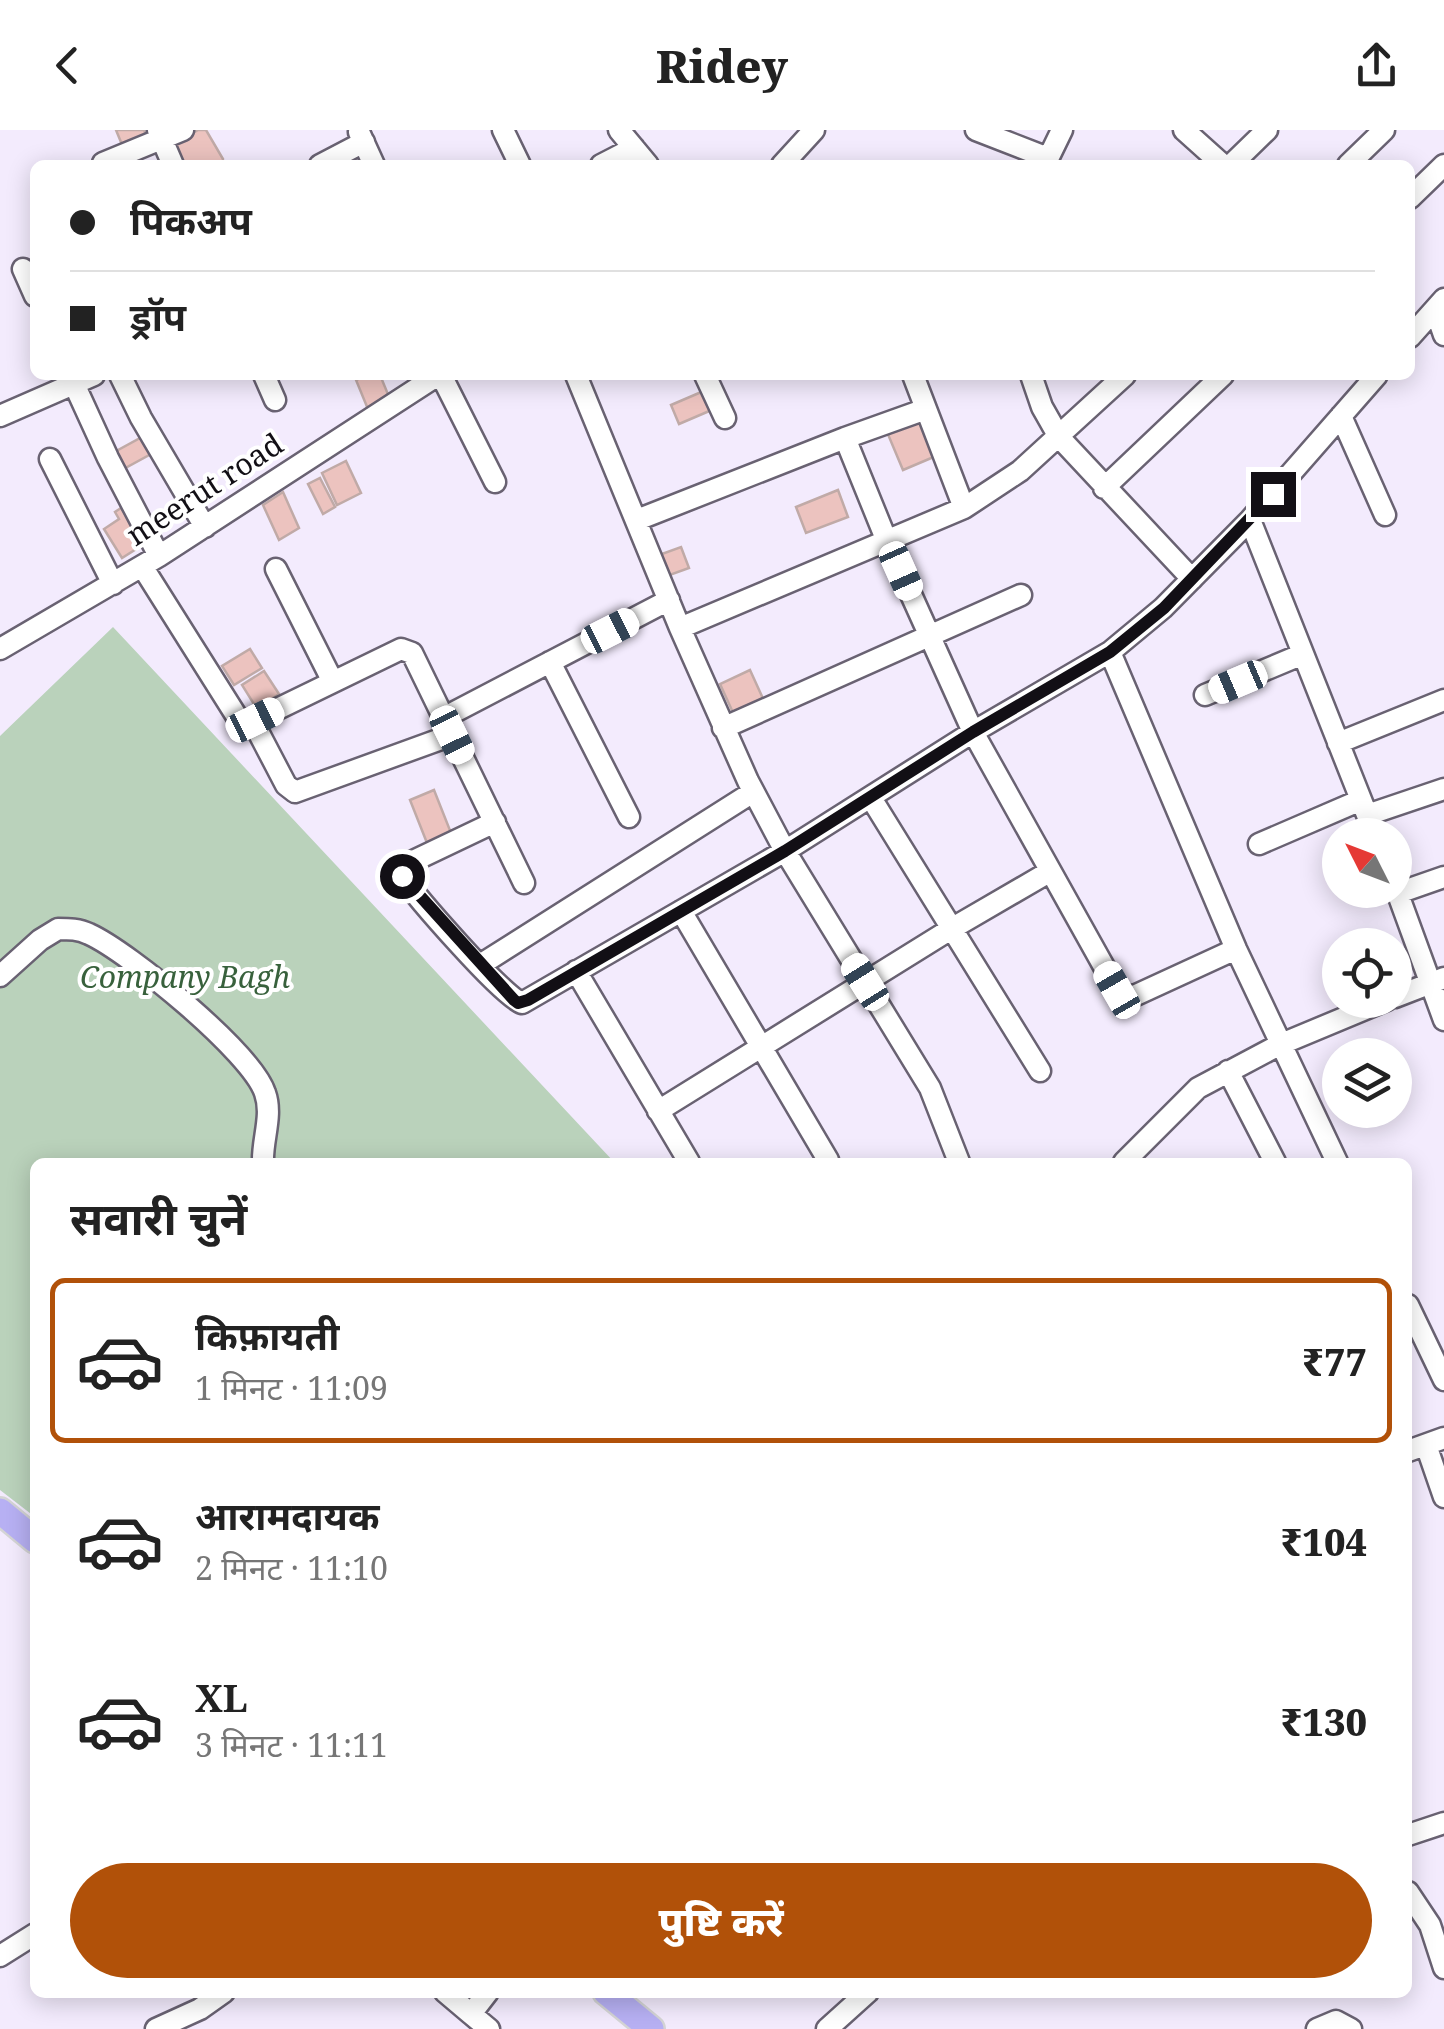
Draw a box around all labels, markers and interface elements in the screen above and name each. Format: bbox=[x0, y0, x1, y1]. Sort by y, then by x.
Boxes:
text: Ridey bbox=[656, 35, 788, 96]
icon: back bbox=[40, 38, 95, 93]
icon: share bbox=[1349, 38, 1404, 93]
text: पिकअप bbox=[130, 194, 252, 246]
text: ड्रॉप bbox=[130, 290, 186, 342]
street label: meerut road bbox=[118, 423, 290, 555]
route end bbox=[1251, 472, 1296, 517]
car bbox=[875, 537, 927, 605]
car bbox=[576, 604, 644, 658]
car bbox=[1205, 656, 1271, 708]
car bbox=[221, 693, 289, 747]
car bbox=[425, 701, 479, 769]
north arrow bbox=[1322, 818, 1412, 908]
map controls bbox=[1322, 818, 1412, 1128]
route start bbox=[380, 854, 425, 899]
button: locate bbox=[1322, 928, 1412, 1018]
car bbox=[836, 949, 894, 1015]
park label: Company Bagh bbox=[80, 956, 290, 997]
car bbox=[1089, 957, 1145, 1023]
button: layers bbox=[1322, 1038, 1412, 1128]
text: सवारी चुनें bbox=[70, 1187, 247, 1248]
text: किफ़ायती bbox=[195, 1309, 339, 1361]
icon: car bbox=[75, 1316, 165, 1406]
text: ₹77 bbox=[1302, 1335, 1367, 1387]
text: 1 मिनट · 11:09 bbox=[195, 1366, 388, 1409]
text: आरामदायक bbox=[195, 1489, 379, 1541]
icon: car bbox=[75, 1496, 165, 1586]
text: ₹104 bbox=[1281, 1515, 1367, 1567]
text: 2 मिनट · 11:10 bbox=[195, 1546, 388, 1589]
text: XL bbox=[195, 1671, 248, 1723]
icon: car bbox=[75, 1676, 165, 1766]
text: ₹130 bbox=[1281, 1695, 1367, 1747]
text: 3 मिनट · 11:11 bbox=[195, 1723, 388, 1766]
button: पुष्टि करें bbox=[70, 1863, 1372, 1978]

